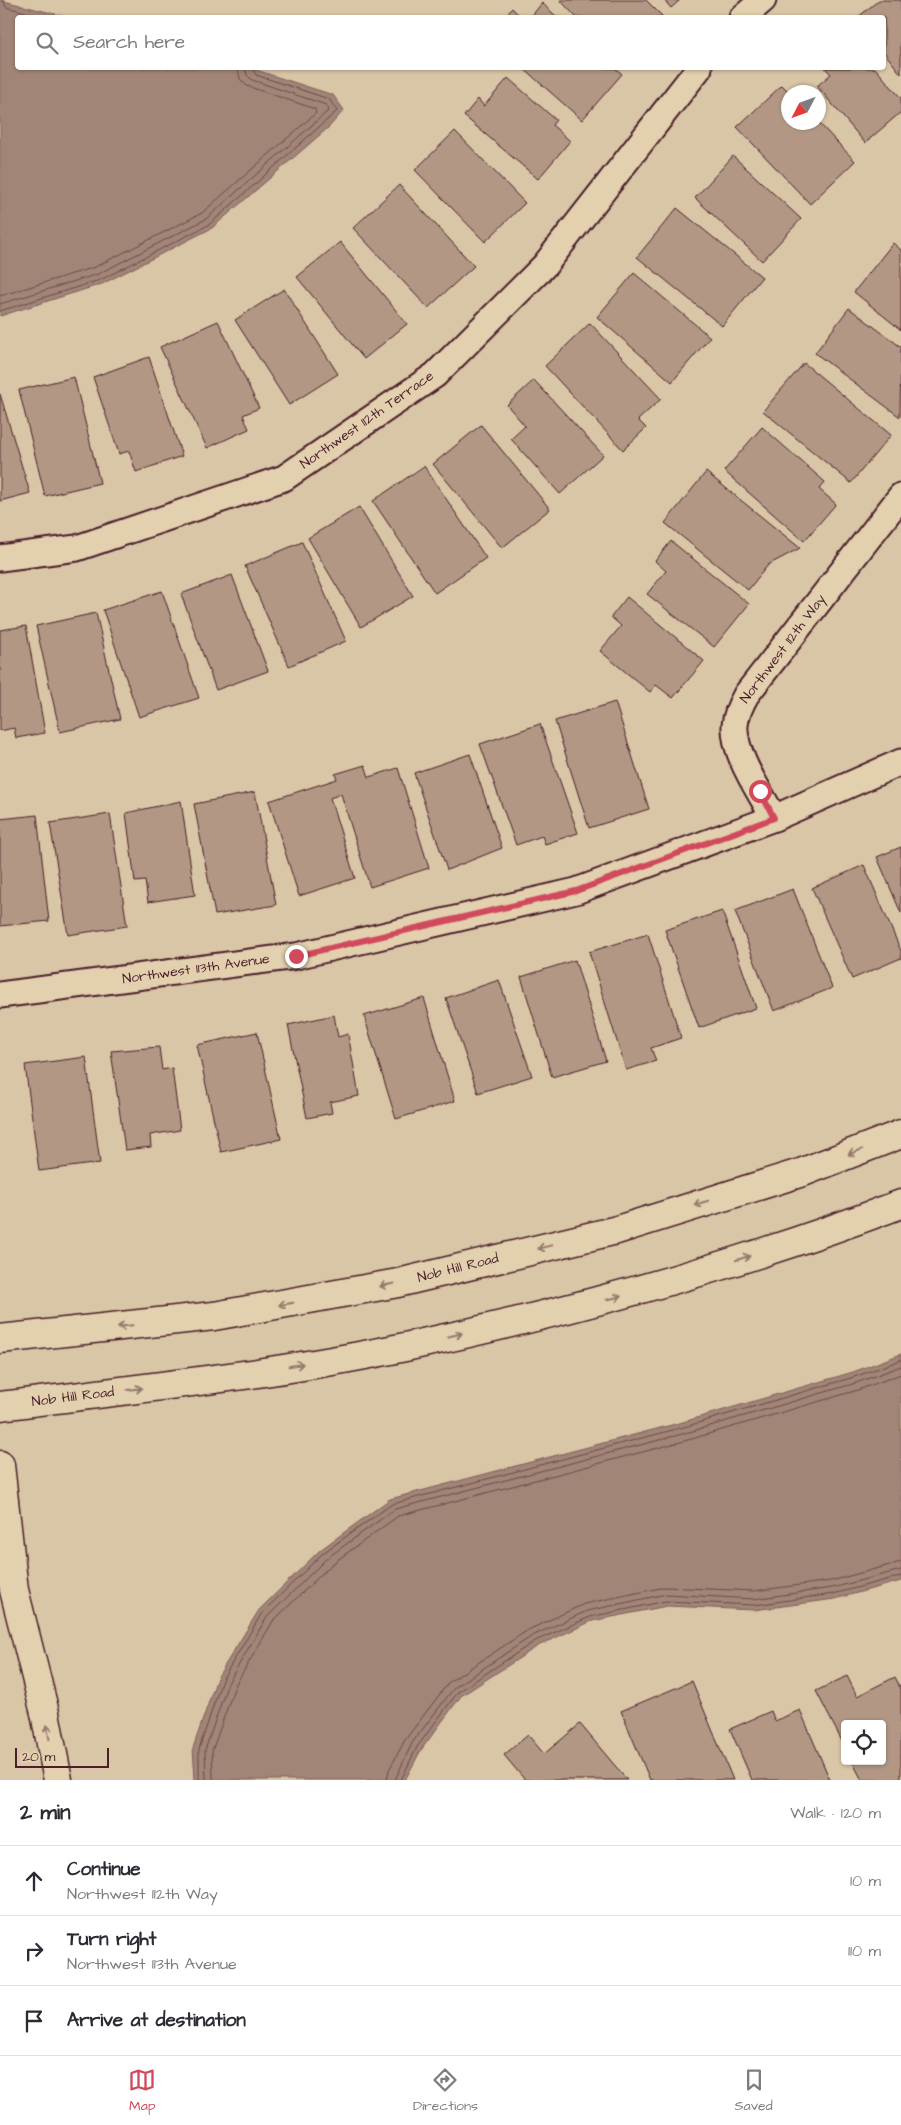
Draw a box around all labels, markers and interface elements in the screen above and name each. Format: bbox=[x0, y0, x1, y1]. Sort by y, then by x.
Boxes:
search box bbox=[15, 15, 886, 70]
icon: search bbox=[33, 29, 61, 57]
text: Search here bbox=[73, 29, 185, 56]
north arrow bbox=[781, 85, 826, 130]
street label: Northwest 112th Terrace bbox=[296, 366, 438, 474]
street label: Northwest 112th Way bbox=[735, 590, 831, 708]
route start bbox=[749, 780, 772, 803]
route end bbox=[285, 945, 308, 968]
street label: Northwest 113th Avenue bbox=[121, 949, 271, 989]
one-way arrow bbox=[848, 1148, 863, 1157]
one-way arrow bbox=[694, 1199, 710, 1209]
one-way arrow bbox=[538, 1243, 554, 1252]
street label: Nob Hill Road bbox=[415, 1248, 501, 1288]
one-way arrow bbox=[735, 1253, 751, 1263]
one-way arrow bbox=[379, 1281, 395, 1290]
one-way arrow bbox=[605, 1292, 621, 1302]
one-way arrow bbox=[278, 1299, 294, 1309]
one-way arrow bbox=[117, 1321, 133, 1330]
one-way arrow bbox=[447, 1330, 463, 1339]
one-way arrow bbox=[288, 1360, 304, 1370]
street label: Nob Hill Road bbox=[31, 1382, 115, 1412]
one-way arrow bbox=[127, 1384, 143, 1394]
map controls bbox=[841, 1720, 886, 1765]
button: locate bbox=[841, 1720, 886, 1765]
one-way arrow bbox=[43, 1725, 53, 1741]
scale bar bbox=[15, 1745, 109, 1768]
text: 20 m bbox=[22, 1747, 55, 1767]
text: 2 min bbox=[20, 1798, 70, 1827]
text: Walk · 120 m bbox=[790, 1802, 881, 1824]
text: Continue bbox=[67, 1856, 141, 1883]
icon: ahead bbox=[20, 1867, 48, 1895]
text: 10 m bbox=[850, 1870, 881, 1892]
text: Northwest 112th Way bbox=[67, 1883, 218, 1905]
text: Turn right bbox=[67, 1926, 156, 1953]
icon: right bbox=[20, 1937, 48, 1965]
text: 110 m bbox=[848, 1940, 881, 1962]
text: Northwest 113th Avenue bbox=[67, 1953, 237, 1975]
icon: arrive bbox=[20, 2007, 48, 2035]
text: Arrive at destination bbox=[67, 2007, 246, 2034]
tab: Map bbox=[128, 2066, 156, 2116]
tab: Directions bbox=[413, 2066, 478, 2116]
tab: Saved bbox=[735, 2066, 773, 2116]

